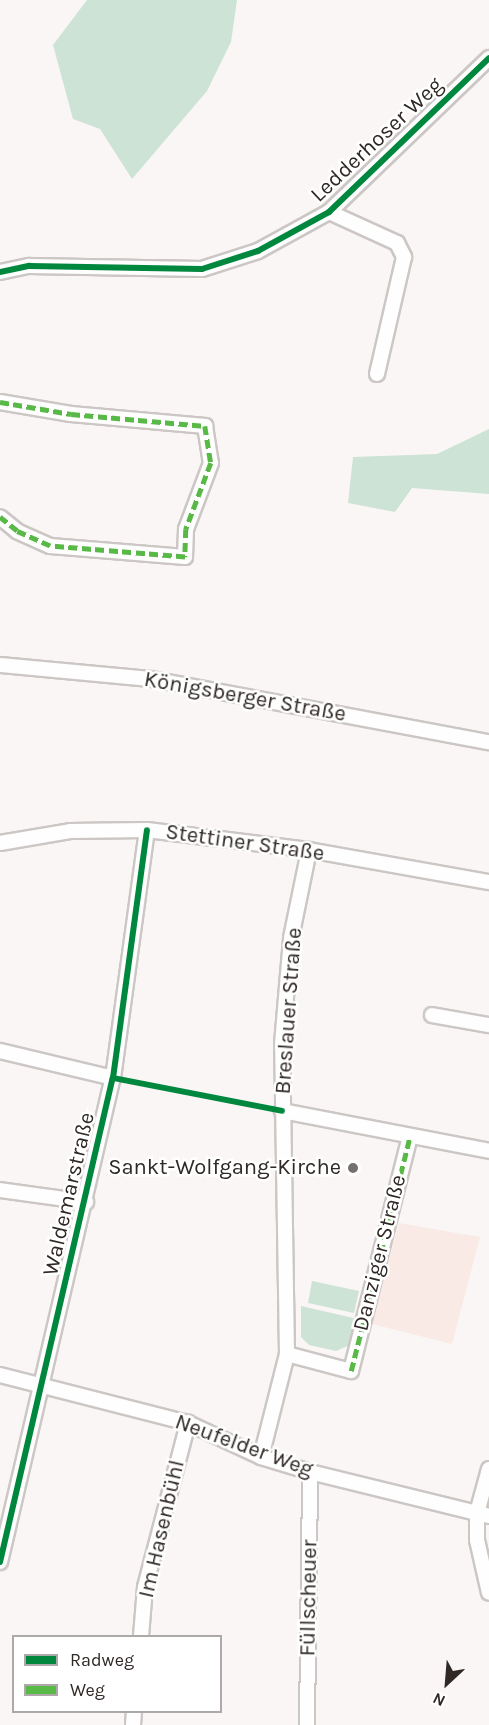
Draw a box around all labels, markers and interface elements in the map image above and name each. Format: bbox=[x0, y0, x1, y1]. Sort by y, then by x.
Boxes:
street label: Ledderhoser Weg bbox=[305, 72, 449, 208]
street label: Königsberger Straße bbox=[142, 666, 348, 728]
street label: Stettiner Straße bbox=[164, 819, 326, 867]
street label: Breslauer Straße bbox=[270, 927, 308, 1095]
street label: Waldemarstraße bbox=[37, 1110, 101, 1278]
place label: Sankt-Wolfgang-Kirche bbox=[108, 1155, 341, 1181]
marker: Sankt-Wolfgang-Kirche bbox=[346, 1161, 360, 1175]
street label: Danziger Straße bbox=[348, 1172, 412, 1334]
street label: Neufelder Weg bbox=[171, 1409, 317, 1483]
street label: Im Hasenbühl bbox=[133, 1457, 191, 1601]
street label: Füllscheuer bbox=[295, 1539, 323, 1657]
legend bbox=[12, 1635, 222, 1713]
text: Radweg bbox=[70, 1649, 134, 1671]
north arrow bbox=[417, 1653, 477, 1713]
text: Weg bbox=[70, 1679, 105, 1701]
text: N bbox=[430, 1689, 448, 1711]

